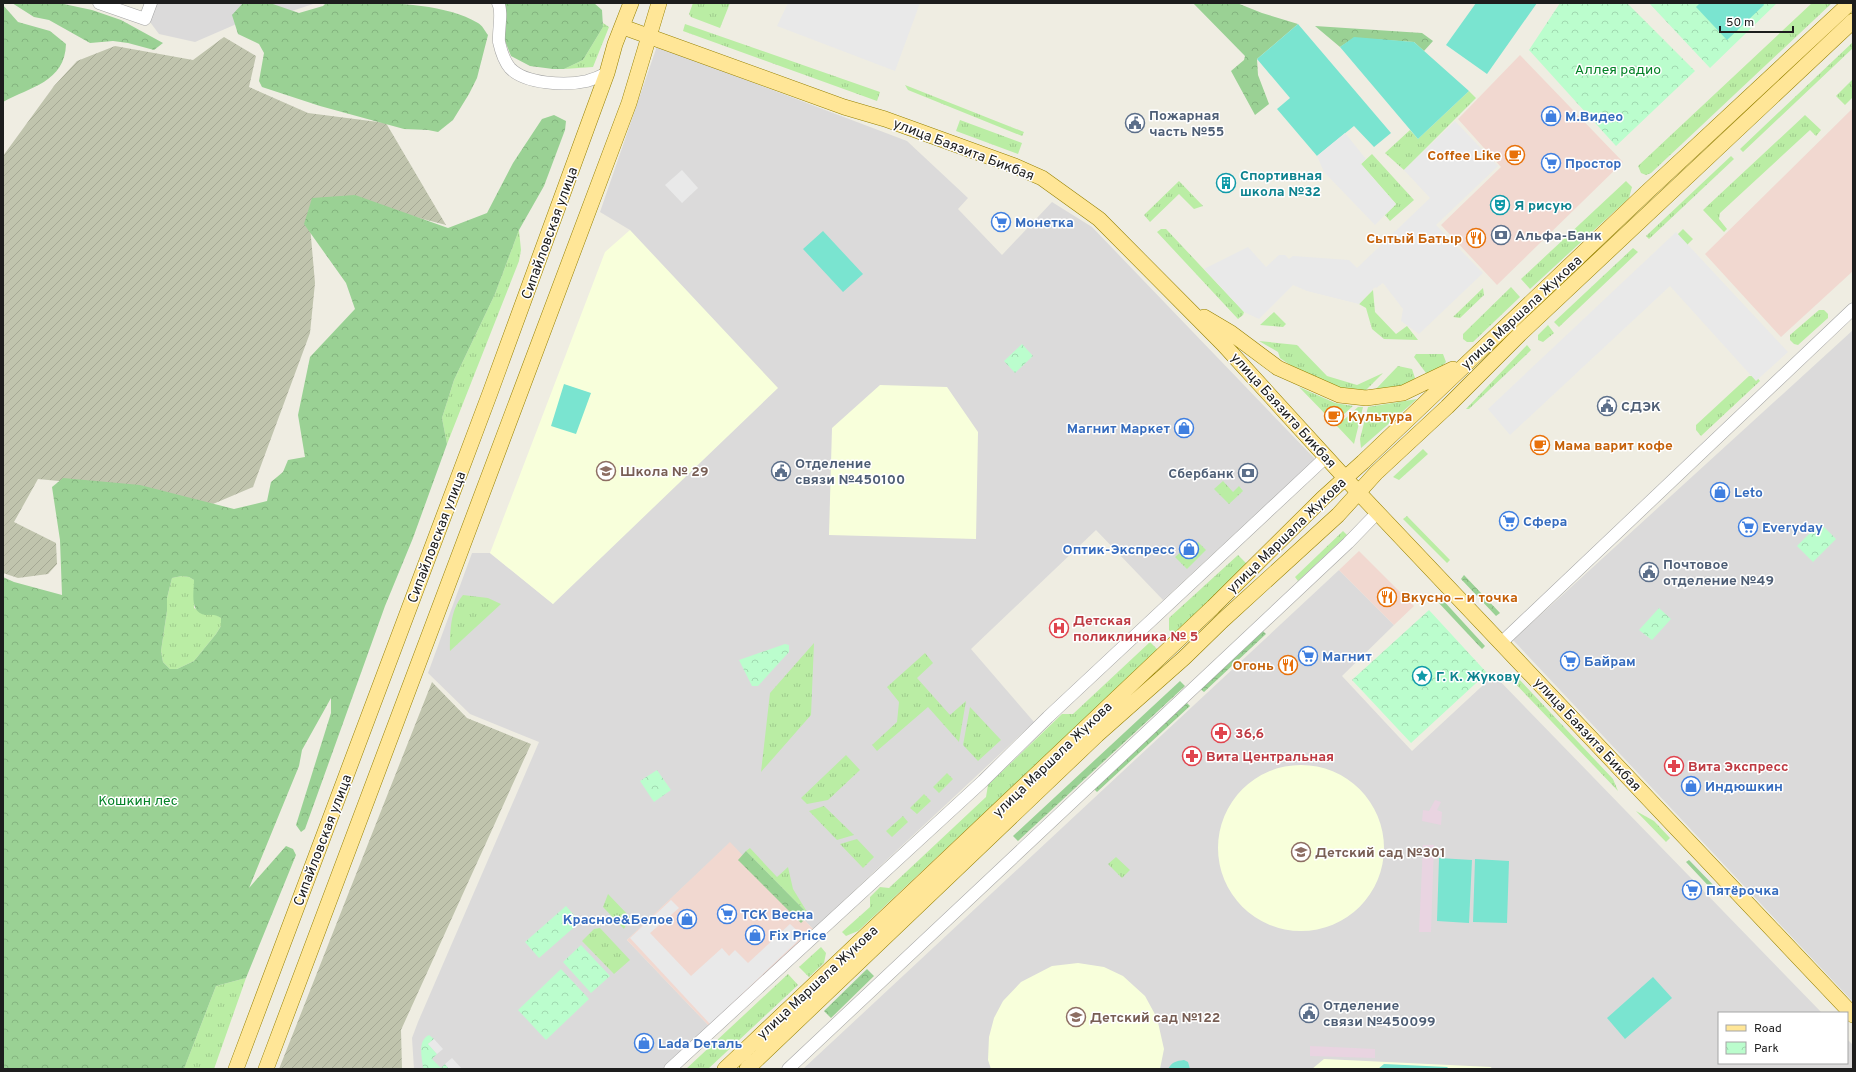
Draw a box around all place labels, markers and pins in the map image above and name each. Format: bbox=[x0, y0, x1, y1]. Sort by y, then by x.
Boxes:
shop icon: М.Видео bbox=[1540, 105, 1562, 127]
place label: Пожарная часть №55 bbox=[1149, 108, 1224, 141]
place label: М.Видео bbox=[1565, 109, 1623, 126]
public building icon: Пожарная часть №55 bbox=[1124, 112, 1146, 134]
cafe icon: Coffee Like bbox=[1504, 144, 1526, 166]
place label: Coffee Like bbox=[1427, 148, 1501, 165]
supermarket icon: Простор bbox=[1540, 152, 1562, 174]
place label: Простор bbox=[1565, 156, 1621, 173]
place label: Спортивная школа №32 bbox=[1240, 168, 1322, 201]
building icon: Спортивная школа №32 bbox=[1215, 172, 1237, 194]
theatre icon: Я рисую bbox=[1489, 194, 1511, 216]
place label: Я рисую bbox=[1514, 198, 1572, 215]
supermarket icon: Монетка bbox=[990, 211, 1012, 233]
place label: Монетка bbox=[1015, 215, 1074, 232]
bank icon: Альфа-Банк bbox=[1490, 224, 1512, 246]
restaurant icon: Сытый Батыр bbox=[1465, 227, 1487, 249]
place label: Альфа-Банк bbox=[1515, 228, 1602, 245]
place label: Сытый Батыр bbox=[1366, 231, 1462, 248]
public building icon: СДЭК bbox=[1596, 395, 1618, 417]
place label: СДЭК bbox=[1621, 399, 1661, 416]
cafe icon: Культура bbox=[1323, 405, 1345, 427]
place label: Культура bbox=[1348, 409, 1412, 426]
shop icon: Магнит Маркет bbox=[1173, 417, 1195, 439]
place label: Магнит Маркет bbox=[1067, 421, 1170, 438]
cafe icon: Мама варит кофе bbox=[1529, 434, 1551, 456]
place label: Мама варит кофе bbox=[1554, 438, 1673, 455]
place label: Отделение связи №450100 bbox=[795, 456, 905, 489]
school or university icon: Школа № 29 bbox=[595, 460, 617, 482]
public building icon: Отделение связи №450100 bbox=[770, 460, 792, 482]
bank icon: Сбербанк bbox=[1237, 462, 1259, 484]
place label: Школа № 29 bbox=[620, 464, 709, 481]
place label: Сбербанк bbox=[1168, 466, 1234, 483]
shop icon: Leto bbox=[1709, 481, 1731, 503]
place label: Leto bbox=[1734, 485, 1763, 502]
supermarket icon: Сфера bbox=[1498, 510, 1520, 532]
place label: Сфера bbox=[1523, 514, 1567, 531]
supermarket icon: Everyday bbox=[1737, 516, 1759, 538]
place label: Everyday bbox=[1762, 520, 1823, 537]
shop icon: Оптик-Экспресс bbox=[1178, 538, 1200, 560]
place label: Оптик-Экспресс bbox=[1063, 542, 1175, 559]
place label: Почтовое отделение №49 bbox=[1663, 557, 1774, 590]
public building icon: Почтовое отделение №49 bbox=[1638, 561, 1660, 583]
restaurant icon: Вкусно — и точка bbox=[1376, 586, 1398, 608]
place label: Вкусно — и точка bbox=[1401, 590, 1518, 607]
place label: Детская поликлиника № 5 bbox=[1073, 613, 1198, 646]
hospital icon: Детская поликлиника № 5 bbox=[1048, 617, 1070, 639]
supermarket icon: Магнит bbox=[1297, 645, 1319, 667]
place label: Магнит bbox=[1322, 649, 1372, 666]
supermarket icon: Байрам bbox=[1559, 650, 1581, 672]
restaurant icon: Огонь bbox=[1277, 654, 1299, 676]
place label: Байрам bbox=[1584, 654, 1636, 671]
place label: Огонь bbox=[1233, 658, 1274, 675]
place icon: Г. К. Жукову bbox=[1411, 665, 1433, 687]
place label: Г. К. Жукову bbox=[1436, 669, 1520, 686]
pharmacy icon: 36,6 bbox=[1210, 722, 1232, 744]
place label: 36,6 bbox=[1235, 726, 1264, 743]
pharmacy icon: Вита Центральная bbox=[1181, 745, 1203, 767]
place label: Вита Центральная bbox=[1206, 749, 1334, 766]
pharmacy icon: Вита Экспресс bbox=[1663, 755, 1685, 777]
place label: Вита Экспресс bbox=[1688, 759, 1789, 776]
shop icon: Индюшкин bbox=[1680, 775, 1702, 797]
place label: Индюшкин bbox=[1705, 779, 1783, 796]
school or university icon: Детский сад №301 bbox=[1290, 841, 1312, 863]
place label: Детский сад №301 bbox=[1315, 845, 1446, 862]
supermarket icon: Пятёрочка bbox=[1681, 879, 1703, 901]
place label: Пятёрочка bbox=[1706, 883, 1779, 900]
supermarket icon: ТСК Весна bbox=[716, 903, 738, 925]
place label: ТСК Весна bbox=[741, 907, 813, 924]
shop icon: Красное&Белое bbox=[676, 908, 698, 930]
place label: Красное&Белое bbox=[563, 912, 673, 929]
shop icon: Fix Price bbox=[744, 924, 766, 946]
place label: Fix Price bbox=[769, 928, 827, 945]
place label: Отделение связи №450099 bbox=[1323, 998, 1436, 1031]
public building icon: Отделение связи №450099 bbox=[1298, 1002, 1320, 1024]
school or university icon: Детский сад №122 bbox=[1065, 1006, 1087, 1028]
place label: Детский сад №122 bbox=[1090, 1010, 1220, 1027]
shop icon: Lada Dеталь bbox=[633, 1032, 655, 1054]
place label: Lada Dеталь bbox=[658, 1036, 742, 1053]

